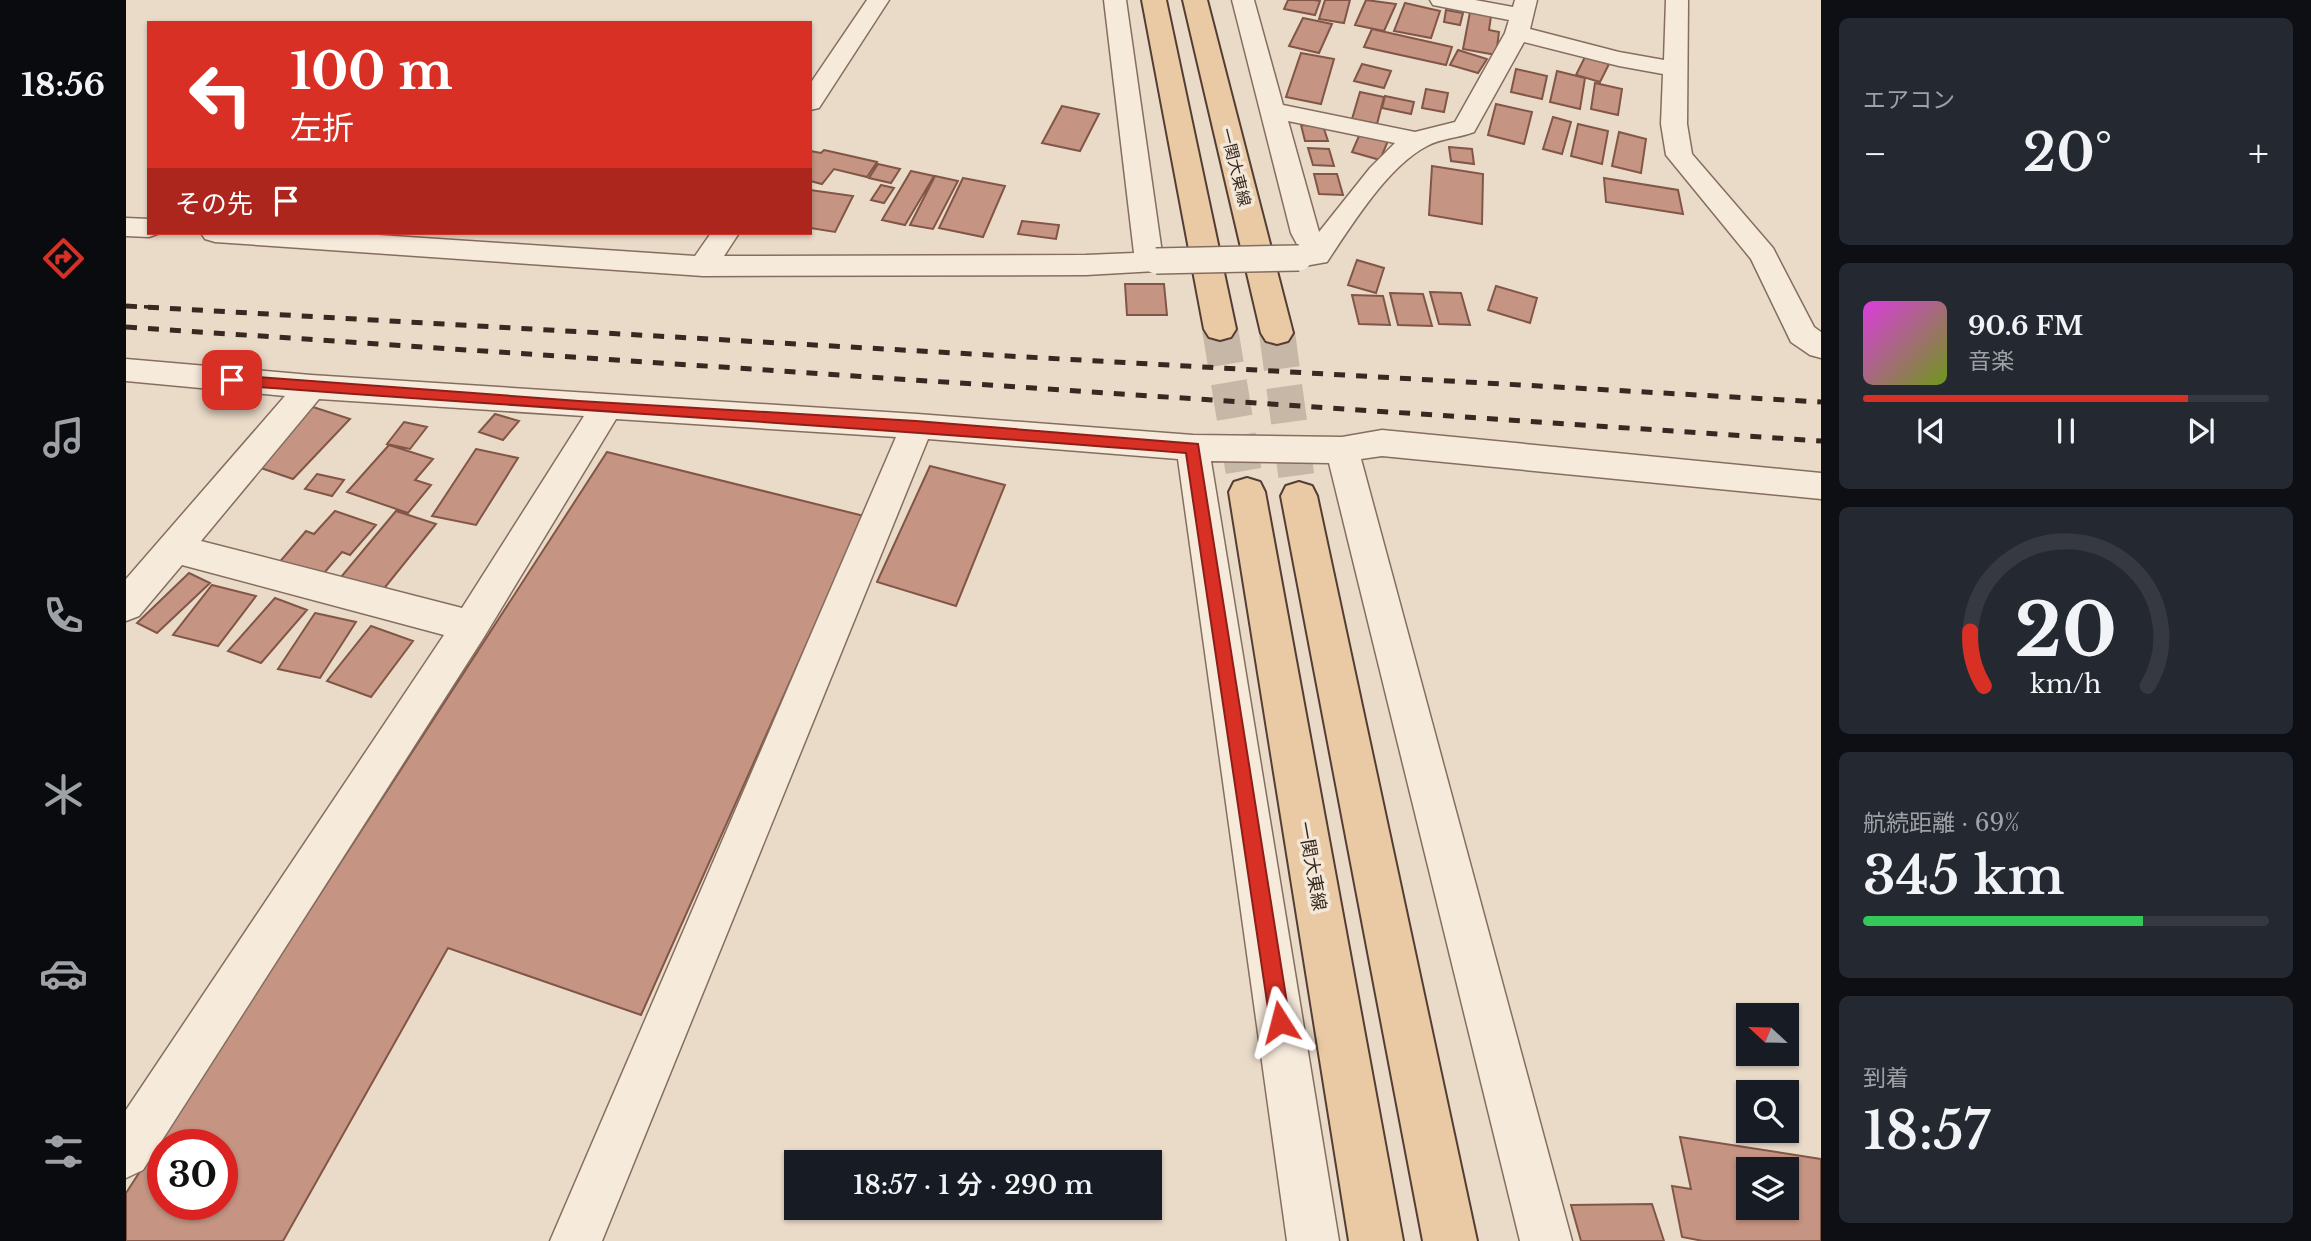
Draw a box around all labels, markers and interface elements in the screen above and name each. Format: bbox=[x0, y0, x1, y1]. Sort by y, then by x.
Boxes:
text: 100 m bbox=[290, 41, 453, 102]
icon: left bbox=[175, 49, 266, 140]
text: 18:56 bbox=[21, 65, 105, 105]
text: エアコン bbox=[1863, 86, 1955, 114]
text: 左折 bbox=[290, 108, 354, 148]
text: 20° bbox=[2023, 121, 2112, 185]
street label: 一関大東線 bbox=[1217, 126, 1255, 208]
text: − bbox=[1863, 130, 1887, 177]
text: + bbox=[2248, 130, 2269, 177]
icon: arrive bbox=[267, 182, 305, 220]
text: その先 bbox=[175, 188, 253, 220]
icon: directions bbox=[39, 234, 88, 283]
text: 90.6 FM bbox=[1968, 310, 2083, 342]
text: 音楽 bbox=[1968, 347, 2014, 375]
pin bbox=[202, 350, 262, 410]
icon: arrive bbox=[213, 361, 251, 399]
icon: previous bbox=[1912, 412, 1950, 450]
icon: pause bbox=[2047, 412, 2085, 450]
icon: next bbox=[2182, 412, 2220, 450]
icon: music bbox=[39, 413, 88, 462]
text: 20 bbox=[2015, 586, 2117, 677]
icon: phone bbox=[39, 591, 88, 640]
text: km/h bbox=[2031, 669, 2101, 700]
icon: climate bbox=[39, 770, 88, 819]
text: 航続距離 · 69% bbox=[1863, 809, 2020, 837]
street label: 一関大東線 bbox=[1293, 820, 1331, 912]
text: 345 km bbox=[1863, 844, 2064, 908]
icon: car bbox=[39, 949, 88, 998]
position arrow bbox=[1243, 985, 1317, 1059]
north arrow bbox=[1736, 1003, 1799, 1066]
map controls bbox=[1736, 1003, 1799, 1220]
text: 到着 bbox=[1863, 1064, 1909, 1092]
button: search bbox=[1736, 1080, 1799, 1143]
text: 18:57 bbox=[1863, 1099, 1990, 1163]
icon: filters bbox=[39, 1127, 88, 1176]
speed limit sign: 30 bbox=[147, 1129, 238, 1220]
button: layers bbox=[1736, 1157, 1799, 1220]
text: 18:57 · 1 分 · 290 m bbox=[853, 1169, 1093, 1201]

